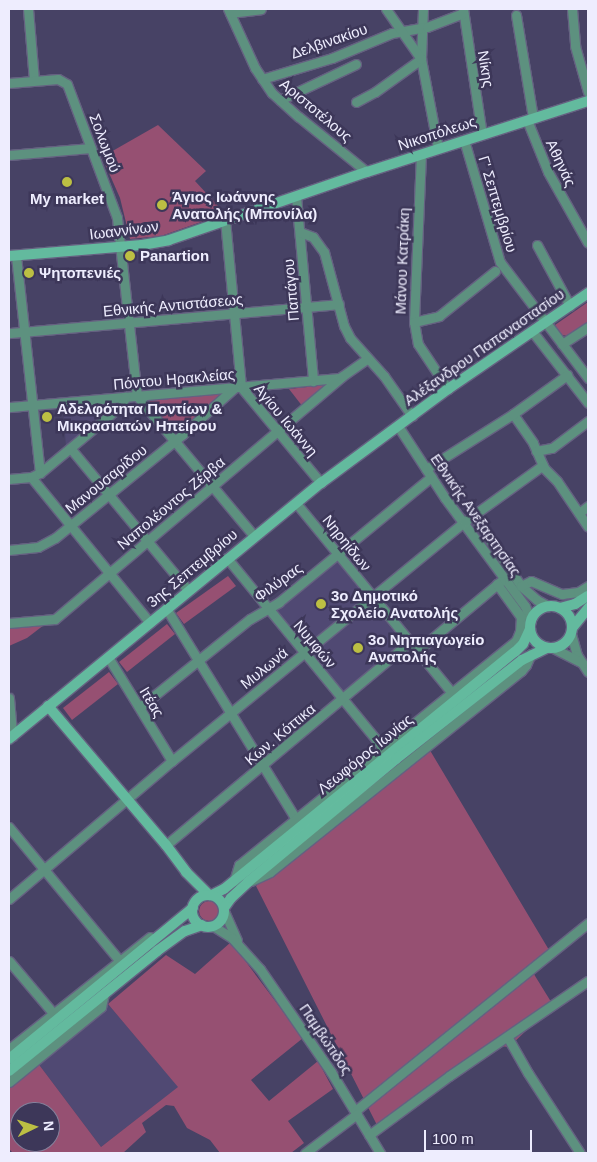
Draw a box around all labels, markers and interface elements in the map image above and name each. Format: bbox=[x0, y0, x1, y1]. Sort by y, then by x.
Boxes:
street label: Δελβινακίου bbox=[288, 20, 370, 62]
street label: Νίκης bbox=[474, 49, 498, 89]
street label: Αριστοτέλους bbox=[276, 75, 356, 145]
street label: Σολωμού bbox=[86, 111, 124, 175]
street label: Νικοπόλεως bbox=[396, 112, 478, 154]
street label: Αθηνάς bbox=[542, 136, 580, 190]
street label: Γ' Σεπτεμβρίου bbox=[475, 154, 521, 254]
marker: My market bbox=[61, 176, 73, 188]
place label: Άγιος Ιωάννης Ανατολής (Μπονίλα) bbox=[172, 187, 317, 222]
place label: My market bbox=[30, 190, 104, 208]
marker: Άγιος Ιωάννης Ανατολής (Μπονίλα) bbox=[156, 199, 168, 211]
street label: Μάνου Κατράκη bbox=[391, 207, 413, 315]
street label: Ιωαννίνων bbox=[88, 217, 160, 243]
place label: Panartion bbox=[140, 247, 209, 265]
marker: Panartion bbox=[124, 250, 136, 262]
street label: Παπάγου bbox=[279, 258, 303, 322]
place label: Ψητοπενιές bbox=[39, 264, 121, 282]
marker: Ψητοπενιές bbox=[23, 267, 35, 279]
street label: Αλέξανδρου Παπαναστασίου bbox=[400, 285, 568, 409]
street label: Εθνικής Αντιστάσεως bbox=[102, 290, 244, 320]
street label: Πόντου Ηρακλείας bbox=[112, 365, 236, 393]
street label: Αγίου Ιωάννη bbox=[250, 380, 322, 460]
place label: Αδελφότητα Ποντίων & Μικρασιατών Ηπείρου bbox=[57, 399, 222, 434]
marker: Αδελφότητα Ποντίων & Μικρασιατών Ηπείρου bbox=[41, 411, 53, 423]
street label: Μανουσαρίδου bbox=[62, 441, 150, 517]
street label: Εθνικής Ανεξαρτησίας bbox=[427, 450, 525, 580]
street label: Ναπολέοντος Ζέρβα bbox=[114, 453, 228, 553]
street label: Νηρηίδων bbox=[319, 511, 375, 575]
street label: 3ης Σεπτεμβρίου bbox=[143, 525, 241, 611]
street label: Φιλύρας bbox=[250, 559, 306, 605]
place label: 3ο Δημοτικό Σχολείο Ανατολής bbox=[331, 586, 459, 621]
marker: 3ο Δημοτικό Σχολείο Ανατολής bbox=[315, 598, 327, 610]
street label: Νυμφών bbox=[290, 617, 340, 671]
place label: 3ο Νηπιαγωγείο Ανατολής bbox=[368, 630, 484, 665]
marker: 3ο Νηπιαγωγείο Ανατολής bbox=[352, 642, 364, 654]
street label: Μυλωνά bbox=[237, 643, 291, 693]
street label: Ιτέας bbox=[136, 683, 168, 721]
street label: Κων. Κόττικα bbox=[241, 699, 319, 769]
street label: Λεωφόρος Ιωνίας bbox=[314, 710, 416, 798]
street label: Παμβώτιδος bbox=[296, 1000, 356, 1078]
north arrow bbox=[10, 1102, 60, 1152]
text: N bbox=[41, 1120, 57, 1132]
scale bar bbox=[427, 1120, 534, 1152]
text: 100 m bbox=[432, 1130, 474, 1147]

